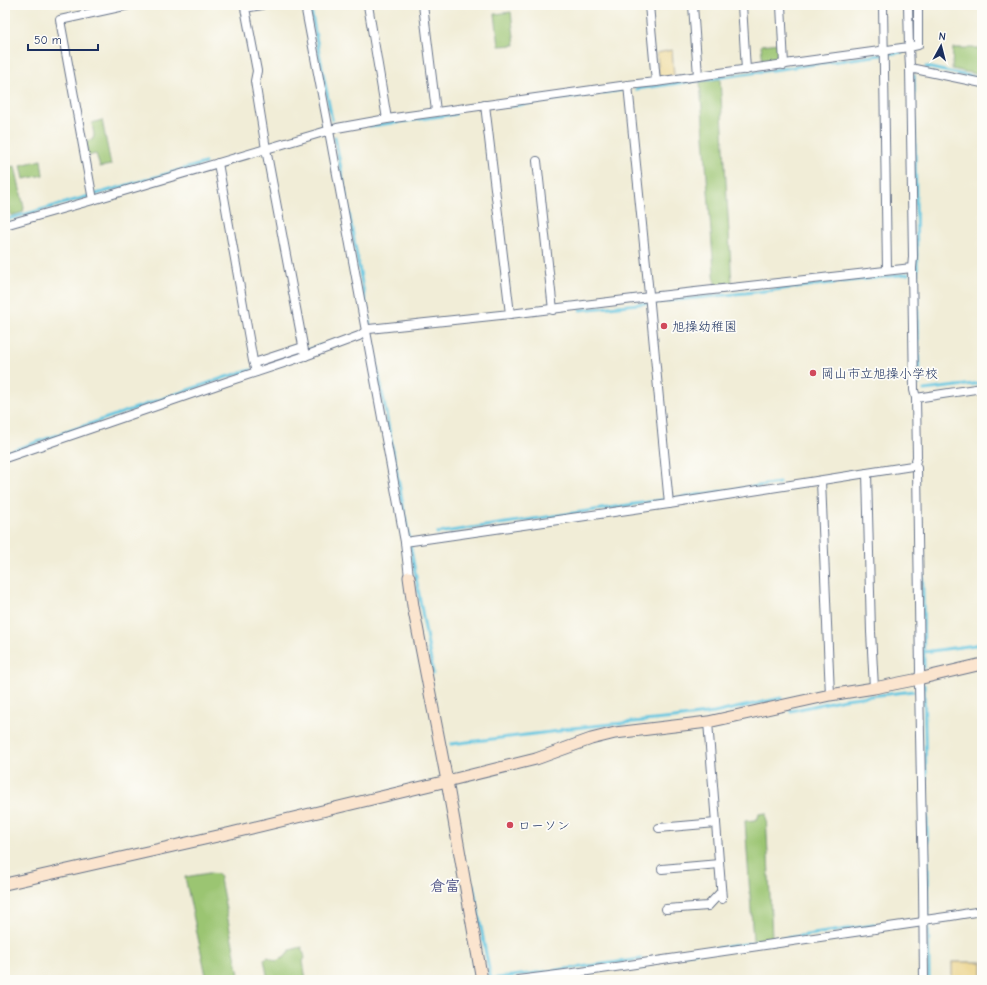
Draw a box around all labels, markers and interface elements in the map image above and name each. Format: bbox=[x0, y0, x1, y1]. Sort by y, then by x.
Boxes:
scale bar bbox=[28, 26, 98, 52]
north arrow bbox=[921, 26, 961, 66]
text: N bbox=[938, 30, 947, 43]
text: 50 m bbox=[34, 33, 62, 47]
place label: 旭操幼稚園 bbox=[672, 319, 737, 334]
marker: 旭操幼稚園 bbox=[659, 321, 669, 331]
place label: 岡山市立旭操小学校 bbox=[821, 366, 938, 381]
marker: 岡山市立旭操小学校 bbox=[808, 368, 818, 378]
place label: ローソン bbox=[518, 818, 570, 833]
marker: ローソン bbox=[505, 820, 515, 830]
district label: 倉富 bbox=[430, 877, 460, 895]

